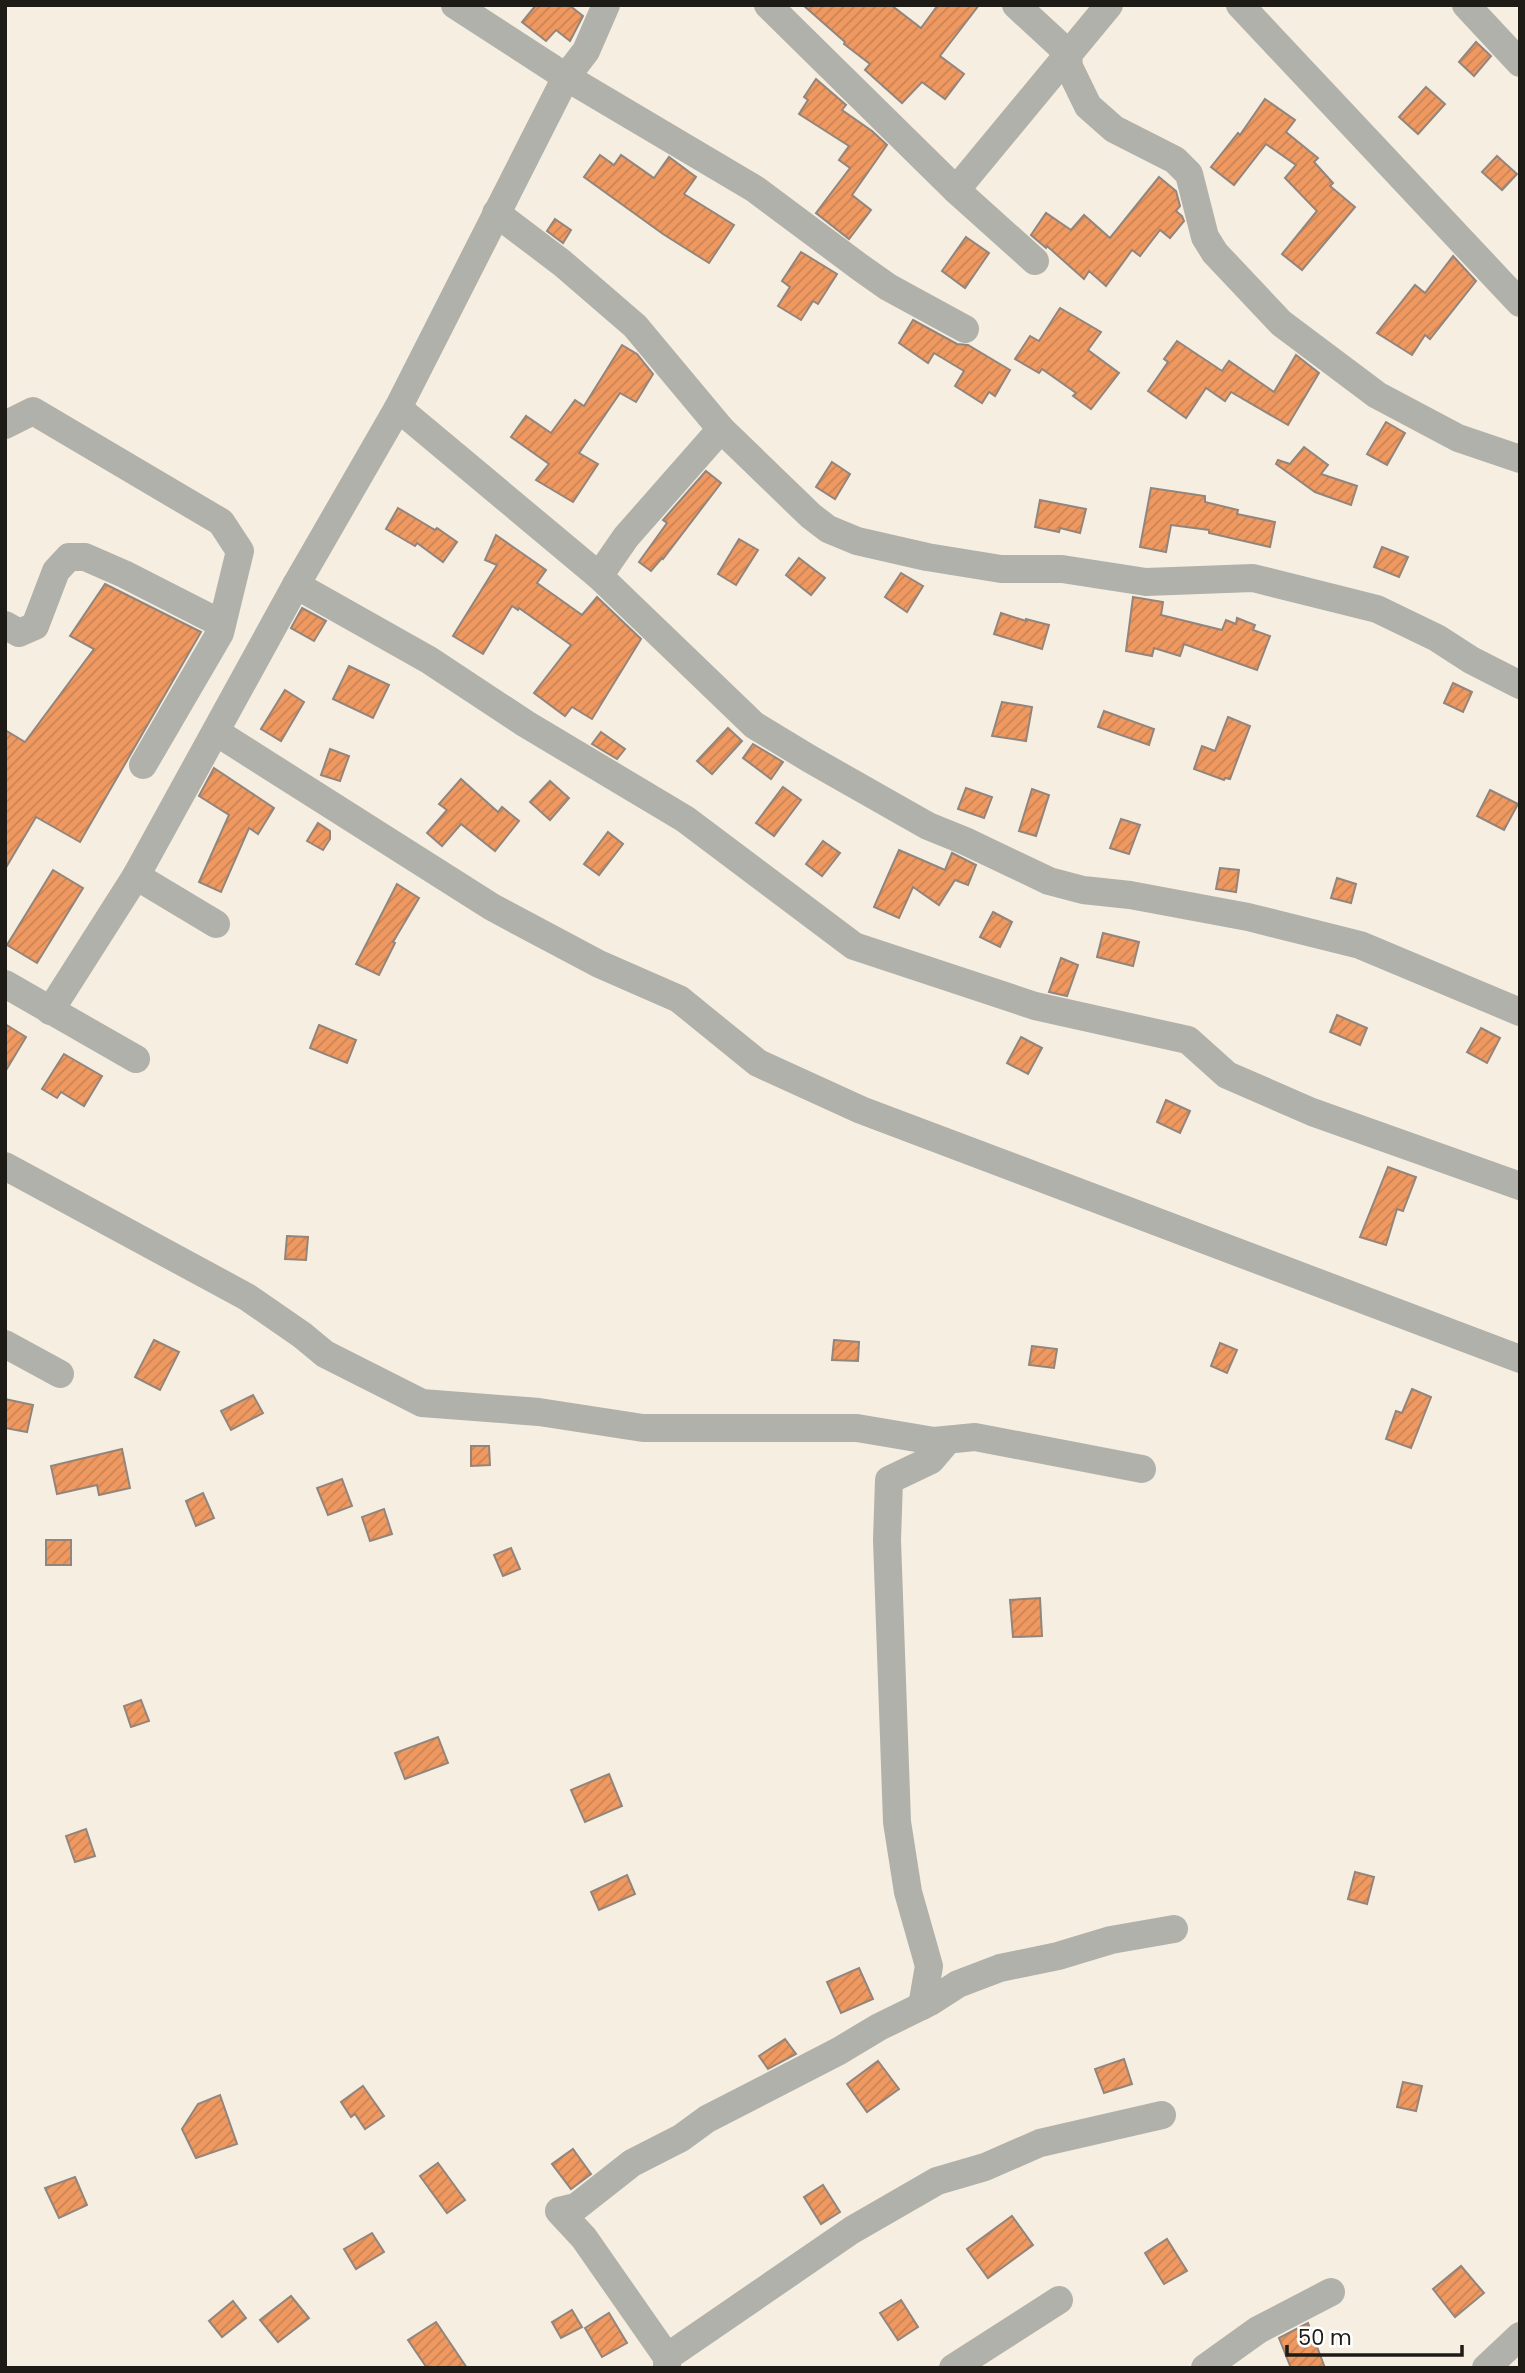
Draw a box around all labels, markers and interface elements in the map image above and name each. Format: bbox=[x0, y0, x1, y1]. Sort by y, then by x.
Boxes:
scale bar bbox=[1287, 2314, 1462, 2358]
text: 50 m bbox=[1298, 2323, 1352, 2352]

